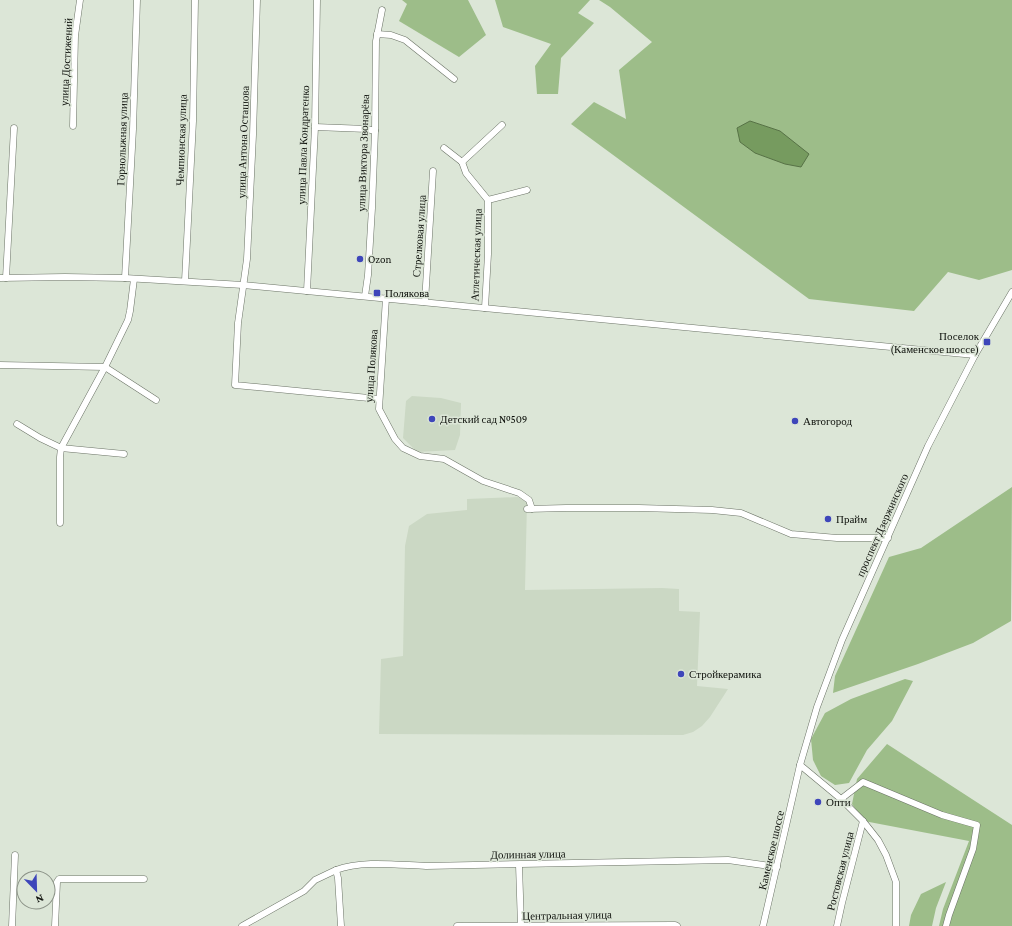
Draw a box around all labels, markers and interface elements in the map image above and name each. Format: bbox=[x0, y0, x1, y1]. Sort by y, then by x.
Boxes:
street label: улица Достижений bbox=[58, 18, 74, 106]
street label: улица Антона Осташова bbox=[235, 85, 251, 198]
street label: улица Павла Кондратенко bbox=[295, 85, 311, 205]
street label: Горнолыжная улица bbox=[114, 92, 130, 186]
street label: Чемпионская улица bbox=[173, 94, 189, 186]
street label: улица Виктора Звонарёва bbox=[355, 94, 371, 212]
street label: Стрелковая улица bbox=[410, 194, 428, 278]
street label: Атлетическая улица bbox=[468, 208, 484, 302]
place label: Ozon bbox=[368, 253, 391, 265]
marker: Ozon bbox=[355, 254, 365, 264]
place label: Полякова bbox=[385, 287, 429, 299]
marker: Полякова bbox=[372, 288, 382, 298]
street label: улица Полякова bbox=[362, 329, 380, 403]
place label: Поселок (Каменское шоссе) bbox=[890, 330, 980, 356]
marker: Поселок (Каменское шоссе) bbox=[982, 337, 992, 347]
place label: Детский сад №509 bbox=[440, 413, 527, 425]
marker: Детский сад №509 bbox=[427, 414, 437, 424]
place label: Автогород bbox=[803, 415, 852, 427]
marker: Автогород bbox=[790, 416, 800, 426]
street label: проспект Дзержинского bbox=[854, 471, 910, 578]
place label: Прайм bbox=[836, 513, 867, 525]
marker: Прайм bbox=[823, 514, 833, 524]
place label: Стройкерамика bbox=[689, 668, 761, 680]
marker: Стройкерамика bbox=[676, 669, 686, 679]
place label: Опти bbox=[826, 796, 851, 808]
marker: Опти bbox=[813, 797, 823, 807]
street label: Каменское шоссе bbox=[756, 809, 786, 891]
street label: Ростовская улица bbox=[824, 830, 856, 912]
street label: Долинная улица bbox=[490, 847, 566, 861]
north arrow bbox=[16, 870, 56, 910]
text: N bbox=[34, 892, 46, 906]
street label: Центральная улица bbox=[522, 908, 612, 922]

